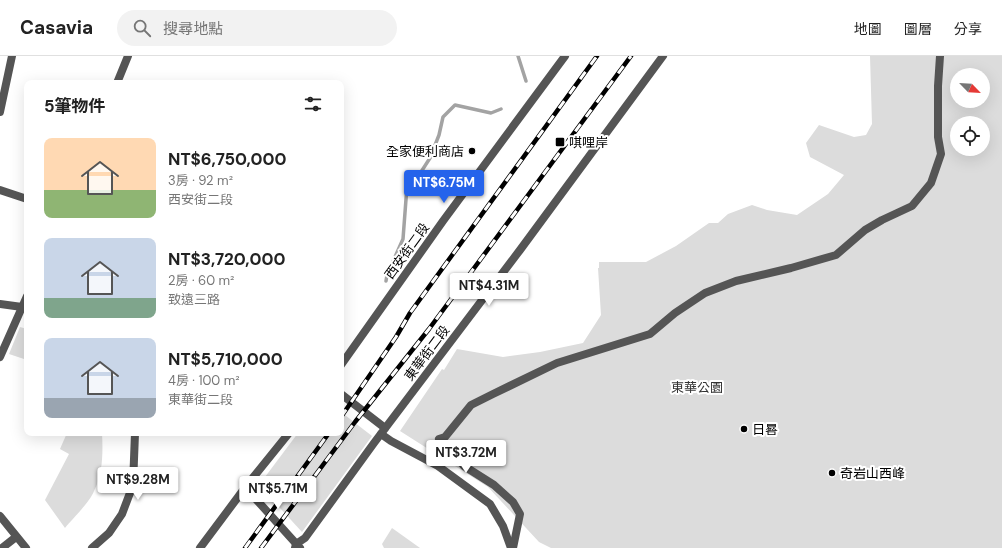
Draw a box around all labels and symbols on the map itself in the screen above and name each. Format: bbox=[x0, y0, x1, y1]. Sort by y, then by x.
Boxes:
north arrow bbox=[950, 68, 990, 108]
place label: 唭哩岸 bbox=[569, 134, 608, 151]
marker: 唭哩岸 bbox=[554, 136, 566, 148]
place label: 全家便利商店 bbox=[386, 143, 464, 160]
marker: 全家便利商店 bbox=[467, 146, 477, 156]
pin: NT$6.75M bbox=[403, 170, 485, 204]
street label: 西安街二段 bbox=[381, 220, 433, 282]
pin: NT$4.31M bbox=[448, 273, 530, 307]
street label: 東華街二段 bbox=[401, 322, 453, 384]
park label: 東華公園 bbox=[671, 379, 723, 396]
place label: 日晷 bbox=[752, 421, 778, 438]
marker: 日晷 bbox=[739, 424, 749, 434]
pin: NT$3.72M bbox=[425, 440, 507, 474]
place label: 奇岩山西峰 bbox=[840, 465, 905, 482]
pin: NT$9.28M bbox=[97, 467, 179, 501]
marker: 奇岩山西峰 bbox=[827, 468, 837, 478]
pin: NT$5.71M bbox=[237, 476, 319, 510]

